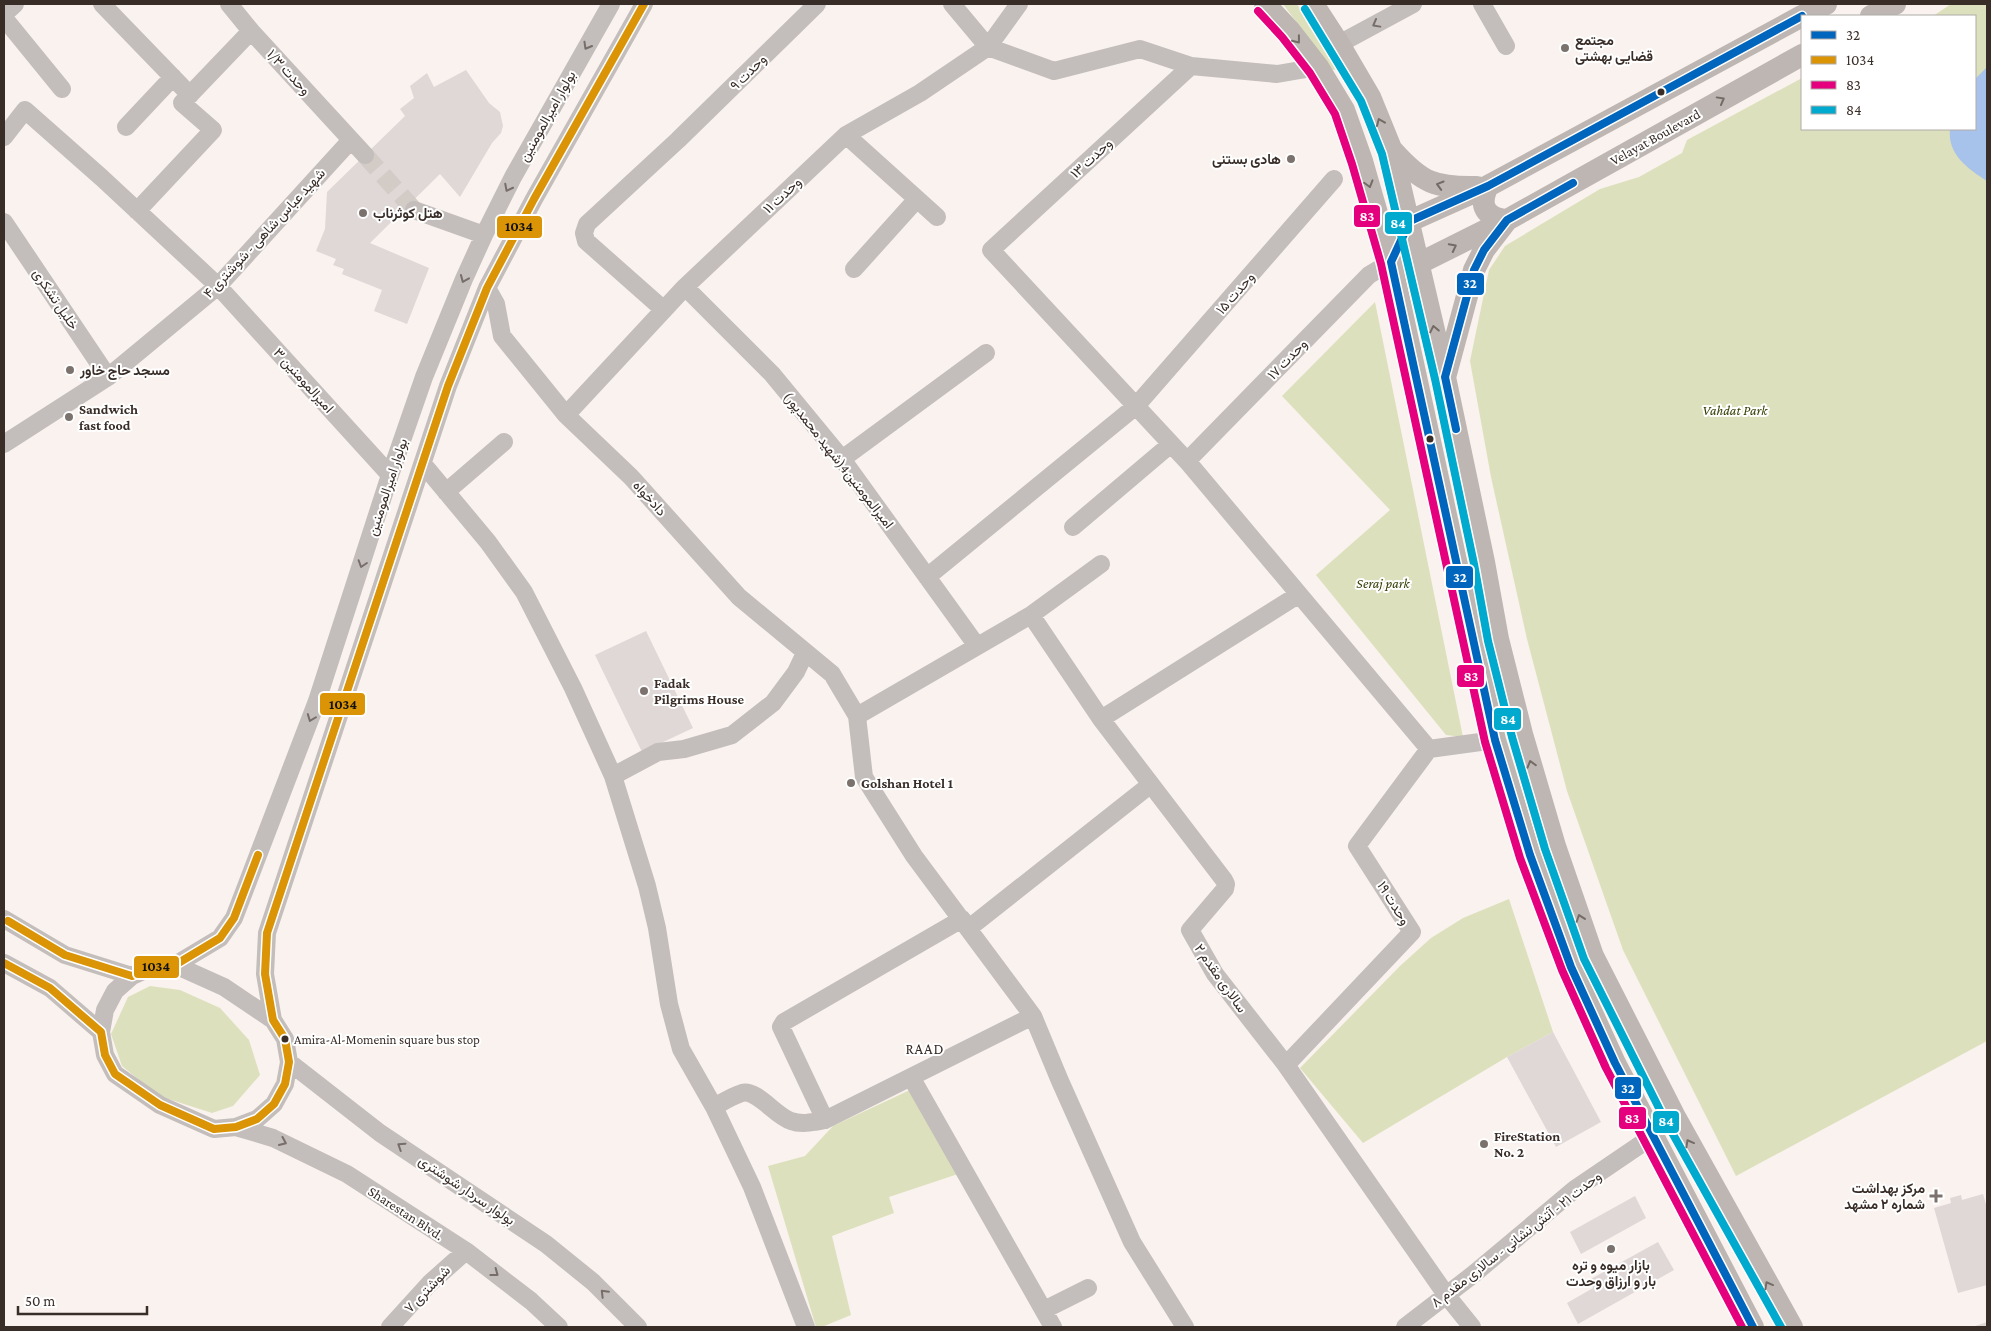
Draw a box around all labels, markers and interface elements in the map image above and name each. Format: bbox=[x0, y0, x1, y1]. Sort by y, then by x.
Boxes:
legend bbox=[1801, 15, 1976, 130]
one-way arrow bbox=[1373, 18, 1382, 28]
text: 32 bbox=[1846, 27, 1860, 43]
place label: مجتمع قضایی بهشتی bbox=[1575, 32, 1653, 65]
one-way arrow bbox=[1292, 34, 1300, 43]
one-way arrow bbox=[584, 41, 594, 50]
marker: مجتمع قضایی بهشتی bbox=[1559, 42, 1571, 54]
street label: وحدت ۱/۳ bbox=[263, 46, 314, 99]
street label: وحدت ۹ bbox=[727, 51, 770, 94]
text: 1034 bbox=[1846, 52, 1874, 68]
street label: بولوار امیرالمومنین bbox=[515, 68, 579, 165]
text: 83 bbox=[1846, 77, 1861, 93]
unlabelled marker bbox=[1656, 87, 1666, 97]
one-way arrow bbox=[1715, 96, 1724, 106]
text: 84 bbox=[1846, 102, 1862, 118]
street label: Velayat Boulevard bbox=[1607, 105, 1703, 168]
one-way arrow bbox=[1376, 118, 1386, 127]
street label: وحدت ۱۳ bbox=[1067, 135, 1116, 182]
place label: هادی بستنی bbox=[1212, 151, 1281, 168]
marker: هادی بستنی bbox=[1285, 153, 1297, 165]
street label: شهید عباس شاهی - شوشتری ۴ bbox=[200, 165, 329, 302]
street label: وحدت ۱۱ bbox=[760, 173, 805, 217]
one-way arrow bbox=[1363, 179, 1373, 188]
one-way arrow bbox=[1436, 180, 1444, 190]
one-way arrow bbox=[504, 183, 514, 192]
line badge: 83 bbox=[1353, 204, 1381, 228]
place label: هتل کوثرناب bbox=[373, 205, 443, 222]
marker: هتل کوثرناب bbox=[357, 207, 369, 219]
text: 83 bbox=[1360, 208, 1375, 224]
line badge: 84 bbox=[1384, 211, 1413, 235]
line badge: 1034 bbox=[496, 215, 543, 239]
text: 84 bbox=[1390, 215, 1406, 231]
text: 1034 bbox=[505, 218, 533, 234]
one-way arrow bbox=[1448, 243, 1457, 253]
street label: خلیل تشکری bbox=[29, 266, 82, 333]
street label: وحدت ۱۵ bbox=[1212, 269, 1258, 318]
line badge: 32 bbox=[1456, 272, 1485, 296]
one-way arrow bbox=[459, 274, 470, 283]
text: 32 bbox=[1463, 275, 1477, 291]
one-way arrow bbox=[1429, 325, 1440, 334]
street label: وحدت ۱۷ bbox=[1264, 335, 1311, 383]
street label: امیرالمومنین ۳ bbox=[270, 344, 337, 416]
place label: مسجد حاج خاور bbox=[79, 362, 170, 380]
marker: مسجد حاج خاور bbox=[64, 364, 76, 376]
street label: امیرالمومنین4(شهید محمدپور) bbox=[779, 389, 897, 533]
place label: Sandwich fast food bbox=[79, 401, 138, 433]
park label: Vahdat Park bbox=[1703, 402, 1768, 418]
marker: Sandwich fast food bbox=[63, 411, 75, 423]
unlabelled marker bbox=[1425, 434, 1435, 444]
street label: بولوار امیرالمومنین bbox=[364, 436, 411, 538]
street label: دادخواه bbox=[629, 477, 670, 520]
one-way arrow bbox=[357, 559, 367, 567]
line badge: 32 bbox=[1445, 565, 1474, 589]
text: 32 bbox=[1453, 569, 1467, 585]
park label: Seraj park bbox=[1356, 575, 1411, 592]
line badge: 83 bbox=[1456, 664, 1485, 688]
text: 83 bbox=[1464, 668, 1479, 684]
place label: Fadak Pilgrims House bbox=[654, 675, 744, 707]
marker: Fadak Pilgrims House bbox=[638, 685, 650, 697]
line badge: 1034 bbox=[319, 692, 366, 716]
text: 1034 bbox=[329, 696, 357, 712]
line badge: 84 bbox=[1493, 707, 1522, 731]
text: 84 bbox=[1500, 711, 1516, 727]
one-way arrow bbox=[307, 713, 317, 722]
one-way arrow bbox=[1526, 760, 1536, 768]
place label: Golshan Hotel 1 bbox=[861, 775, 953, 791]
marker: Golshan Hotel 1 bbox=[845, 777, 857, 789]
street label: وحدت ۱۹ bbox=[1373, 878, 1414, 928]
one-way arrow bbox=[1576, 915, 1586, 923]
street label: سالاری مقدم ۲ bbox=[1191, 941, 1251, 1016]
line badge: 1034 bbox=[133, 955, 180, 979]
text: 1034 bbox=[142, 958, 170, 974]
place label: Amira-Al-Momenin square bus stop bbox=[294, 1032, 480, 1047]
marker: Amira-Al-Momenin square bus stop bbox=[280, 1034, 290, 1044]
district label: RAAD bbox=[906, 1041, 944, 1057]
line badge: 32 bbox=[1614, 1076, 1642, 1100]
text: 32 bbox=[1621, 1080, 1635, 1096]
line badge: 83 bbox=[1618, 1106, 1647, 1130]
text: 83 bbox=[1625, 1110, 1640, 1126]
line badge: 84 bbox=[1652, 1110, 1680, 1134]
text: 84 bbox=[1658, 1113, 1674, 1129]
place label: FireStation No. 2 bbox=[1494, 1128, 1560, 1160]
one-way arrow bbox=[278, 1136, 287, 1147]
marker: FireStation No. 2 bbox=[1478, 1138, 1490, 1150]
one-way arrow bbox=[1685, 1139, 1695, 1148]
one-way arrow bbox=[398, 1143, 407, 1153]
street label: بولوار سردار شوشتری bbox=[415, 1152, 518, 1229]
street label: وحدت ۲۱ - آتش نشانی - سالاری مقدم ۸ bbox=[1428, 1168, 1605, 1311]
place label: مرکز بهداشت شماره ۲ مشهد bbox=[1844, 1180, 1925, 1213]
street label: Sharestan Blvd. bbox=[365, 1183, 447, 1243]
marker: مرکز بهداشت شماره ۲ مشهد bbox=[1929, 1189, 1943, 1203]
marker: بازار میوه و تره بار و ارزاق وحدت bbox=[1605, 1243, 1617, 1255]
place label: بازار میوه و تره بار و ارزاق وحدت bbox=[1566, 1257, 1656, 1290]
street label: شوشتری ۷ bbox=[401, 1262, 454, 1317]
one-way arrow bbox=[489, 1268, 498, 1276]
one-way arrow bbox=[1765, 1281, 1775, 1290]
scale bar bbox=[18, 1284, 146, 1316]
one-way arrow bbox=[600, 1289, 609, 1298]
text: 50 m bbox=[25, 1293, 55, 1309]

